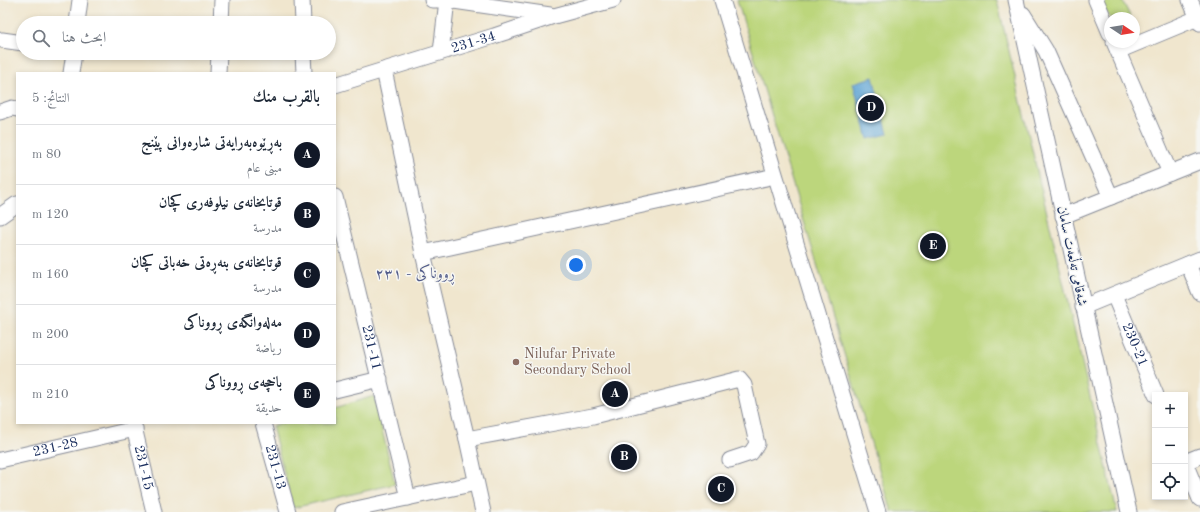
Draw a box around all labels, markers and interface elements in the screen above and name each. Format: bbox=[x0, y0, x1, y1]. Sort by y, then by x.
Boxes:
north arrow bbox=[1104, 12, 1140, 48]
search box bbox=[16, 16, 336, 60]
icon: search bbox=[30, 27, 52, 49]
street label: 231-34 bbox=[450, 29, 498, 56]
text: ابحث هنا bbox=[62, 31, 106, 46]
text: بالقرب منك bbox=[252, 89, 320, 106]
text: النتائج: 5 bbox=[32, 92, 70, 105]
pin: D bbox=[858, 93, 884, 123]
text: بەڕێوەبەرایەتی شارەوانی پێنج bbox=[141, 136, 282, 151]
text: 80 m bbox=[32, 148, 61, 161]
text: A bbox=[302, 148, 312, 161]
text: مبنى عام bbox=[247, 162, 282, 175]
text: قوتابخانەی نیلوفەری کچان bbox=[159, 196, 282, 211]
street label: شەقامی تەڵعەت سامان bbox=[1054, 204, 1091, 308]
text: 120 m bbox=[32, 208, 69, 221]
text: B bbox=[302, 208, 312, 221]
text: مدرسة bbox=[253, 222, 282, 235]
pin: E bbox=[920, 231, 946, 261]
your location bbox=[566, 255, 586, 275]
text: قوتابخانەی بنەڕەتی خەباتی کچان bbox=[131, 256, 282, 271]
district label: ڕووناکی - ٢٣١ bbox=[375, 263, 455, 285]
text: 160 m bbox=[32, 268, 69, 281]
text: C bbox=[303, 268, 311, 281]
text: مدرسة bbox=[253, 282, 282, 295]
text: مەلەوانگەی ڕووناکی bbox=[184, 316, 282, 331]
street label: 230-21 bbox=[1120, 321, 1150, 369]
street label: 231-11 bbox=[359, 324, 384, 372]
text: 200 m bbox=[32, 328, 69, 341]
text: D bbox=[302, 328, 312, 341]
text: رياضة bbox=[256, 342, 282, 355]
place label: Nilufar Private Secondary School bbox=[524, 347, 631, 377]
marker: Nilufar Private Secondary School bbox=[511, 357, 521, 367]
text: باخچەی ڕووناکی bbox=[205, 376, 282, 391]
pin: A bbox=[602, 379, 628, 409]
text: 210 m bbox=[32, 388, 69, 401]
text: E bbox=[303, 388, 312, 401]
map controls bbox=[1152, 392, 1188, 500]
button: + bbox=[1152, 392, 1188, 428]
text: حديقة bbox=[256, 402, 282, 415]
button: − bbox=[1152, 428, 1188, 464]
street label: 231-28 bbox=[32, 435, 79, 459]
pin: B bbox=[611, 442, 637, 472]
street label: 231-13 bbox=[263, 443, 288, 491]
street label: 231-15 bbox=[131, 444, 156, 492]
button: locate bbox=[1152, 464, 1188, 500]
pin: C bbox=[708, 474, 734, 504]

